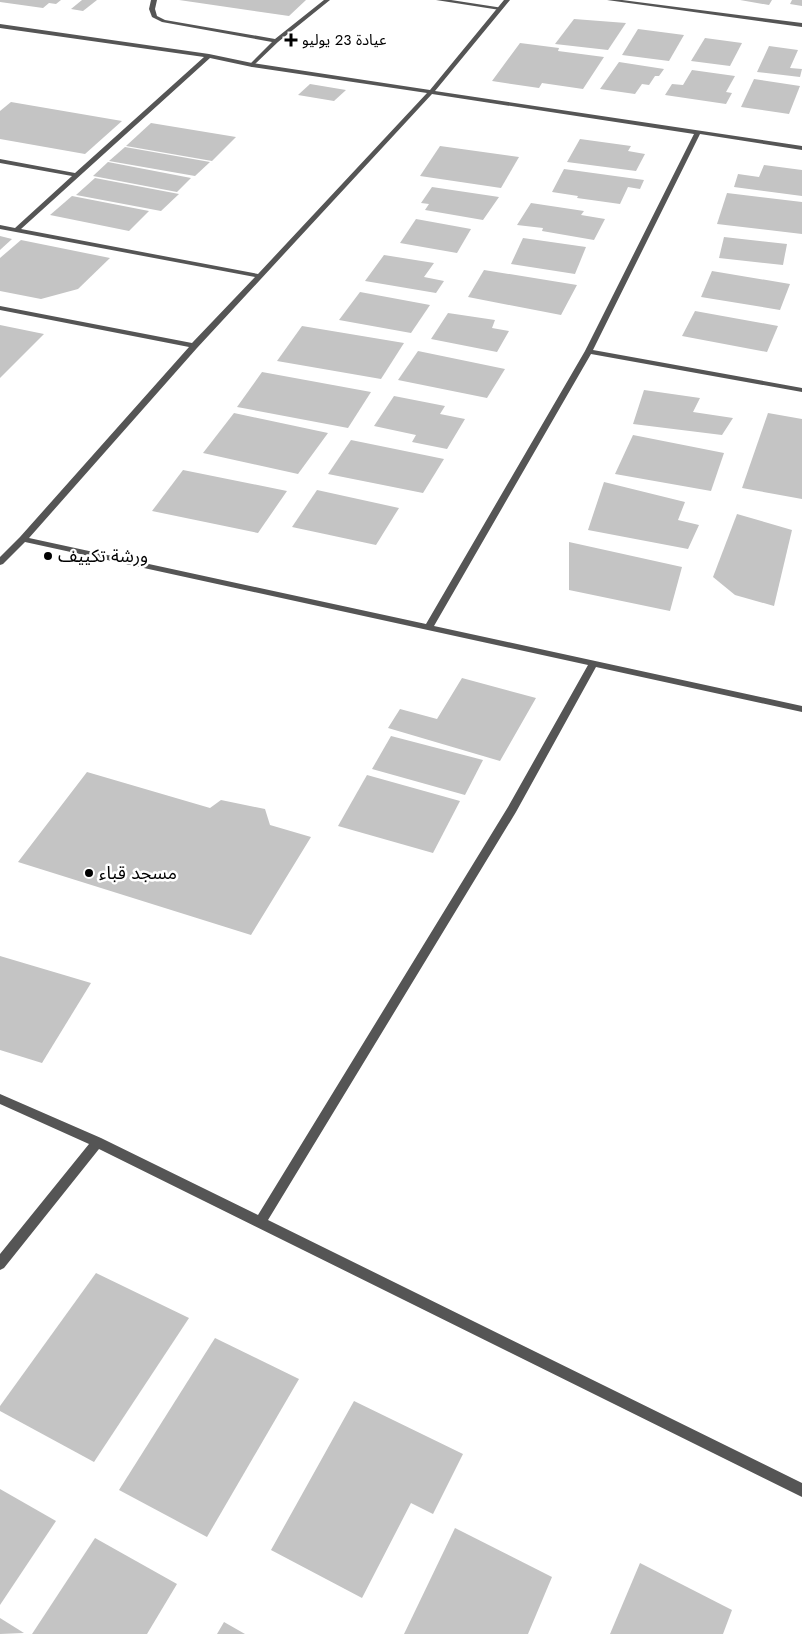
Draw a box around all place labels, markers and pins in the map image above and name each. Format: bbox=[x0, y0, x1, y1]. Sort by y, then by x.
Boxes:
place label: عيادة 23 يوليو bbox=[302, 29, 387, 51]
marker: عيادة 23 يوليو bbox=[284, 33, 298, 47]
place label: ورشة تكييف bbox=[58, 543, 148, 569]
marker: ورشة تكييف bbox=[42, 550, 54, 562]
place label: مسجد قباء bbox=[99, 860, 177, 886]
marker: مسجد قباء bbox=[83, 867, 95, 879]

